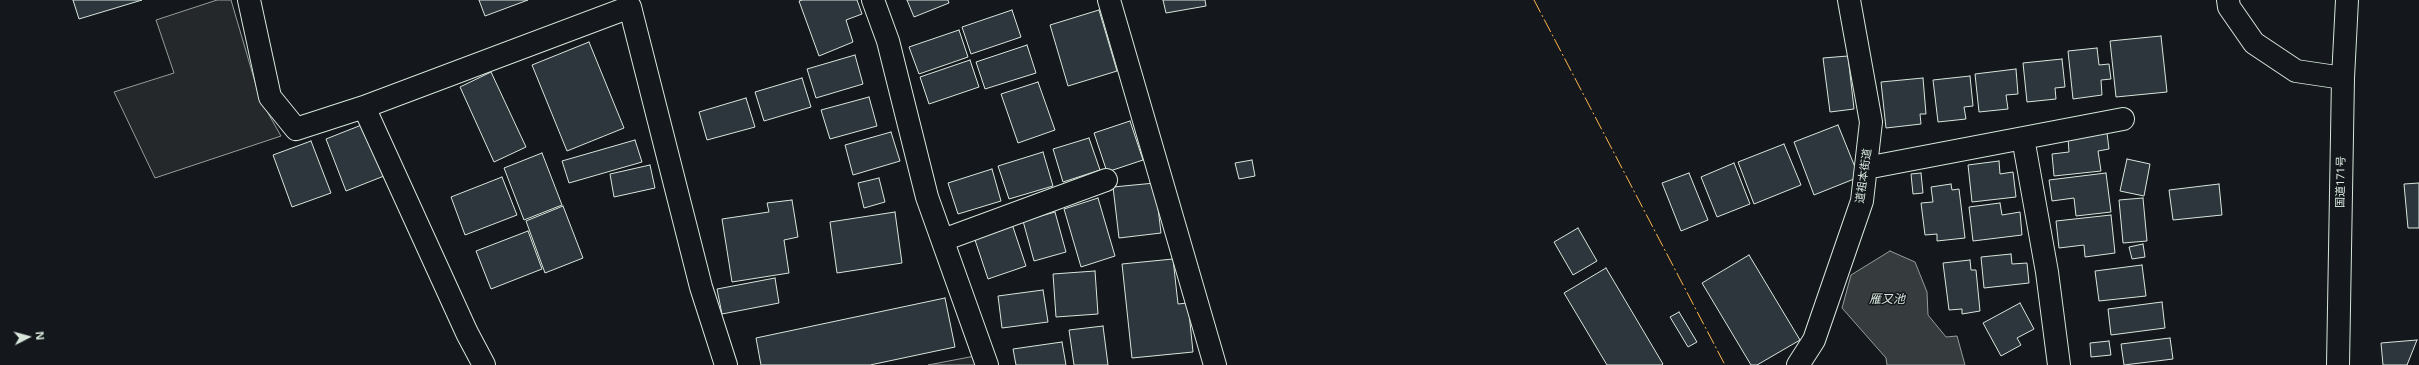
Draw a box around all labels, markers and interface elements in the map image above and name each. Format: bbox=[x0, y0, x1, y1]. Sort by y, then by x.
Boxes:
street label: 道祖本街道 bbox=[1854, 148, 1874, 204]
street label: 国道171号 bbox=[2334, 156, 2348, 208]
water label: 雁又池 bbox=[1869, 293, 1905, 307]
north arrow bbox=[8, 317, 48, 357]
text: N bbox=[33, 330, 48, 341]

